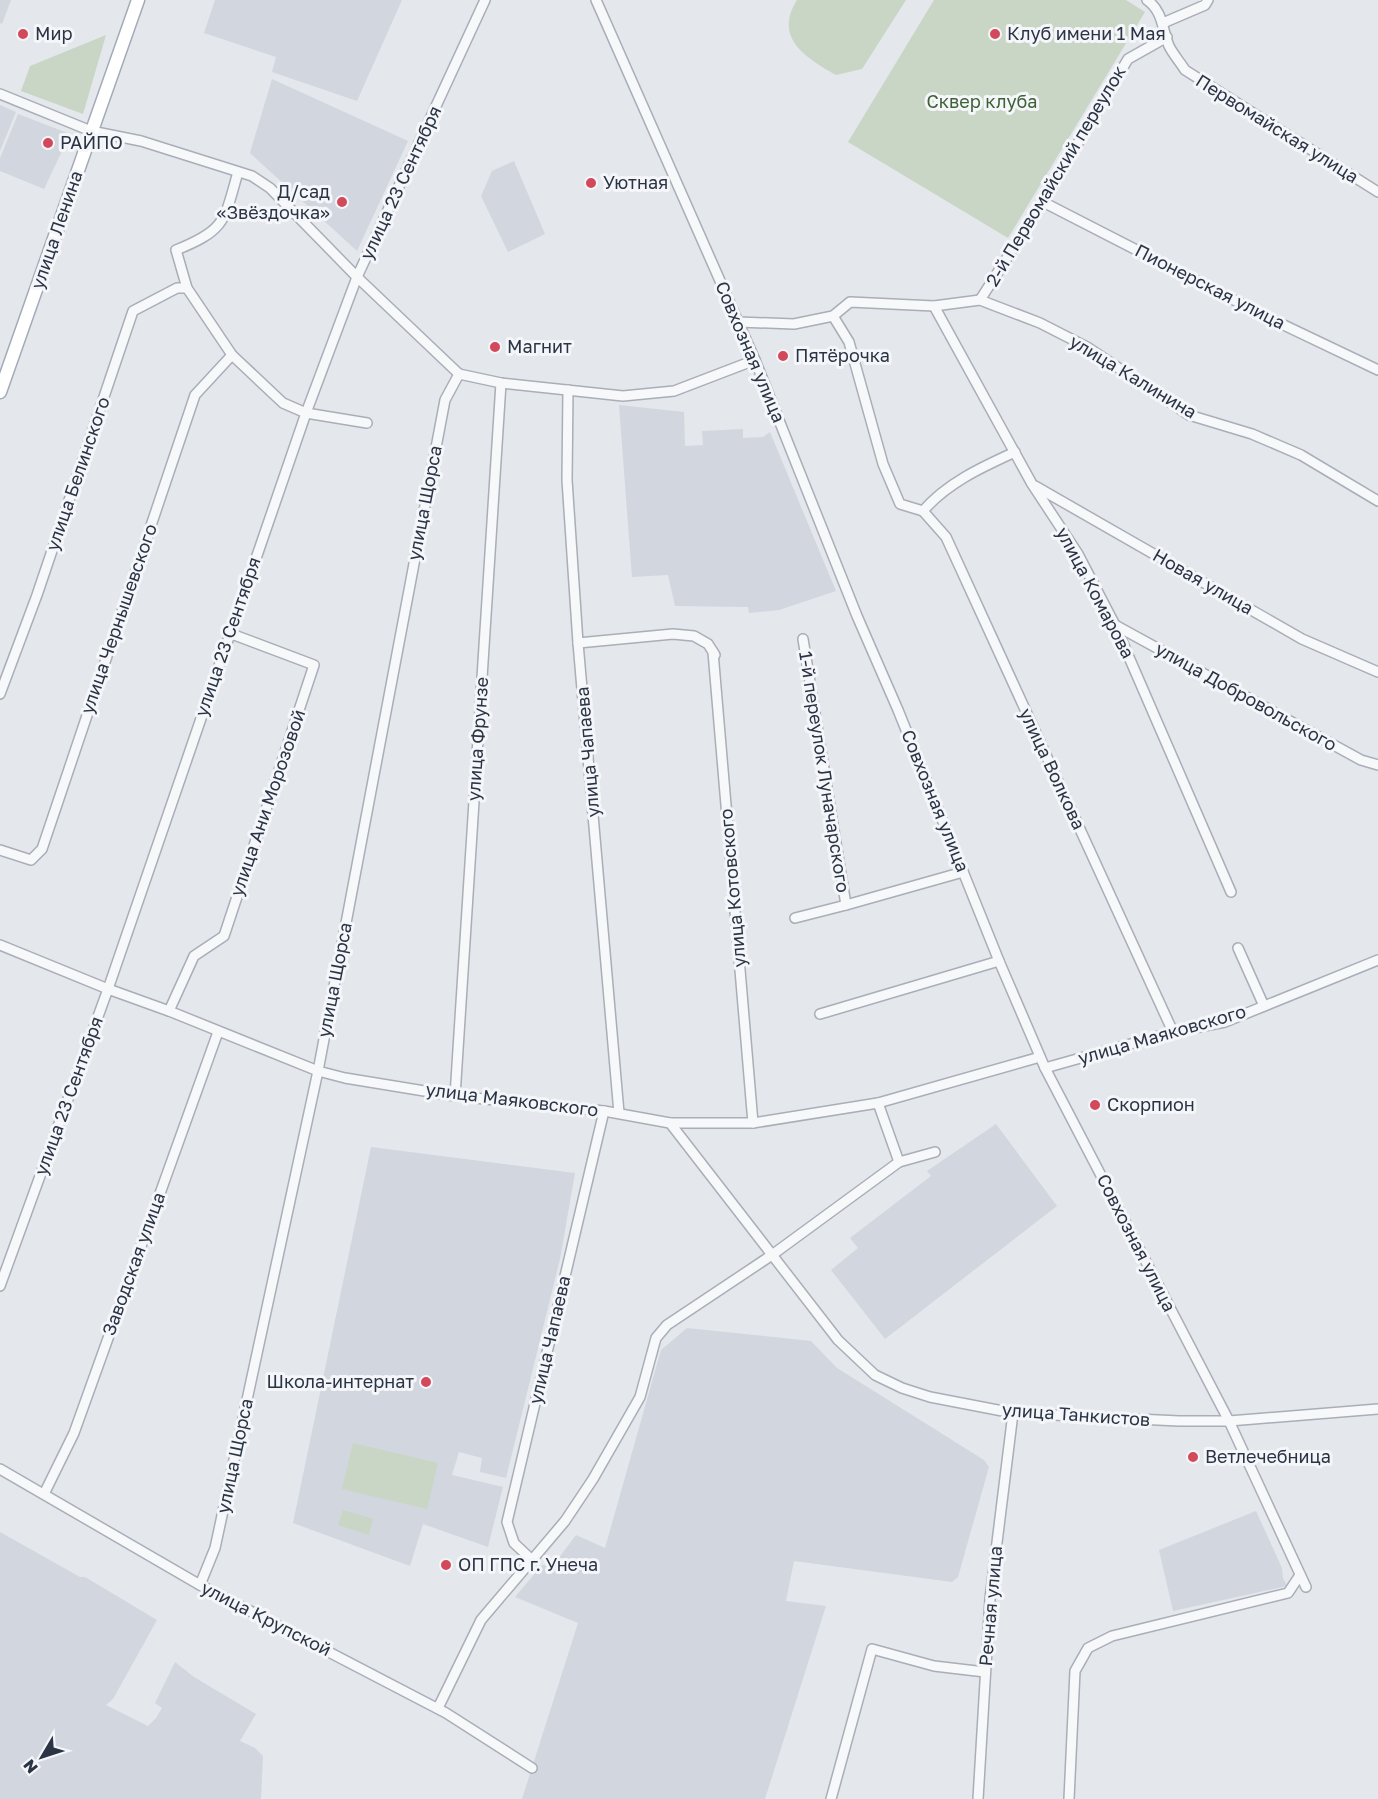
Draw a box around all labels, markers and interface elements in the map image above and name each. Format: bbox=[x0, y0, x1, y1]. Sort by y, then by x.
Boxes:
place label: Мир bbox=[35, 22, 73, 44]
place label: Клуб имени 1 Мая bbox=[1007, 22, 1166, 44]
marker: Мир bbox=[16, 27, 30, 41]
marker: Клуб имени 1 Мая bbox=[988, 27, 1002, 41]
street label: 2-й Первомайский переулок bbox=[980, 61, 1130, 290]
street label: Первомайская улица bbox=[1192, 69, 1363, 187]
park label: Сквер клуба bbox=[927, 90, 1037, 112]
street label: улица 23 Сентября bbox=[355, 102, 445, 263]
place label: РАЙПО bbox=[60, 131, 123, 153]
marker: РАЙПО bbox=[41, 136, 55, 150]
street label: улица Ленина bbox=[26, 168, 87, 292]
place label: Уютная bbox=[603, 171, 668, 193]
marker: Уютная bbox=[584, 176, 598, 190]
place label: Д/сад «Звёздочка» bbox=[217, 180, 330, 223]
marker: Д/сад «Звёздочка» bbox=[335, 195, 349, 209]
street label: Пионерская улица bbox=[1132, 239, 1289, 333]
street label: Совхозная улица bbox=[711, 278, 791, 426]
street label: улица Калинина bbox=[1066, 330, 1201, 423]
place label: Магнит bbox=[507, 335, 572, 357]
marker: Магнит bbox=[488, 340, 502, 354]
place label: Пятёрочка bbox=[795, 344, 890, 366]
marker: Пятёрочка bbox=[776, 349, 790, 363]
street label: улица Белинского bbox=[40, 394, 114, 554]
street label: улица Щорса bbox=[402, 443, 446, 562]
street label: улица Чернышевского bbox=[75, 521, 161, 717]
street label: улица Комарова bbox=[1052, 523, 1140, 662]
street label: Новая улица bbox=[1149, 544, 1258, 619]
street label: улица 23 Сентября bbox=[189, 554, 265, 719]
street label: улица Добровольского bbox=[1152, 637, 1341, 755]
street label: 1-й переулок Луначарского bbox=[795, 650, 855, 894]
street label: улица Фрунзе bbox=[462, 676, 492, 802]
street label: улица Чапаева bbox=[570, 686, 604, 818]
street label: улица Волкова bbox=[1015, 704, 1091, 833]
street label: улица Ани Морозовой bbox=[225, 706, 309, 899]
street label: Совхозная улица bbox=[897, 726, 974, 875]
street label: улица Котовского bbox=[714, 808, 750, 968]
street label: улица Щорса bbox=[312, 920, 356, 1039]
street label: улица Маяковского bbox=[1075, 1000, 1248, 1069]
street label: улица 23 Сентября bbox=[29, 1013, 107, 1178]
street label: улица Маяковского bbox=[425, 1078, 600, 1121]
place label: Скорпион bbox=[1107, 1093, 1195, 1115]
marker: Скорпион bbox=[1088, 1098, 1102, 1112]
street label: Совхозная улица bbox=[1093, 1170, 1181, 1315]
street label: Заводская улица bbox=[97, 1189, 169, 1338]
street label: улица Чапаева bbox=[524, 1273, 575, 1406]
place label: Школа-интернат bbox=[266, 1370, 414, 1392]
marker: Школа-интернат bbox=[419, 1375, 433, 1389]
street label: улица Щорса bbox=[211, 1396, 257, 1515]
street label: улица Танкистов bbox=[1001, 1398, 1151, 1430]
place label: Ветлечебница bbox=[1205, 1445, 1331, 1467]
marker: Ветлечебница bbox=[1186, 1450, 1200, 1464]
street label: Речная улица bbox=[974, 1545, 1006, 1667]
place label: ОП ГПС г. Унеча bbox=[458, 1553, 598, 1575]
marker: ОП ГПС г. Унеча bbox=[439, 1558, 453, 1572]
street label: улица Крупской bbox=[198, 1576, 335, 1660]
north arrow bbox=[12, 1727, 72, 1787]
text: N bbox=[19, 1755, 42, 1777]

